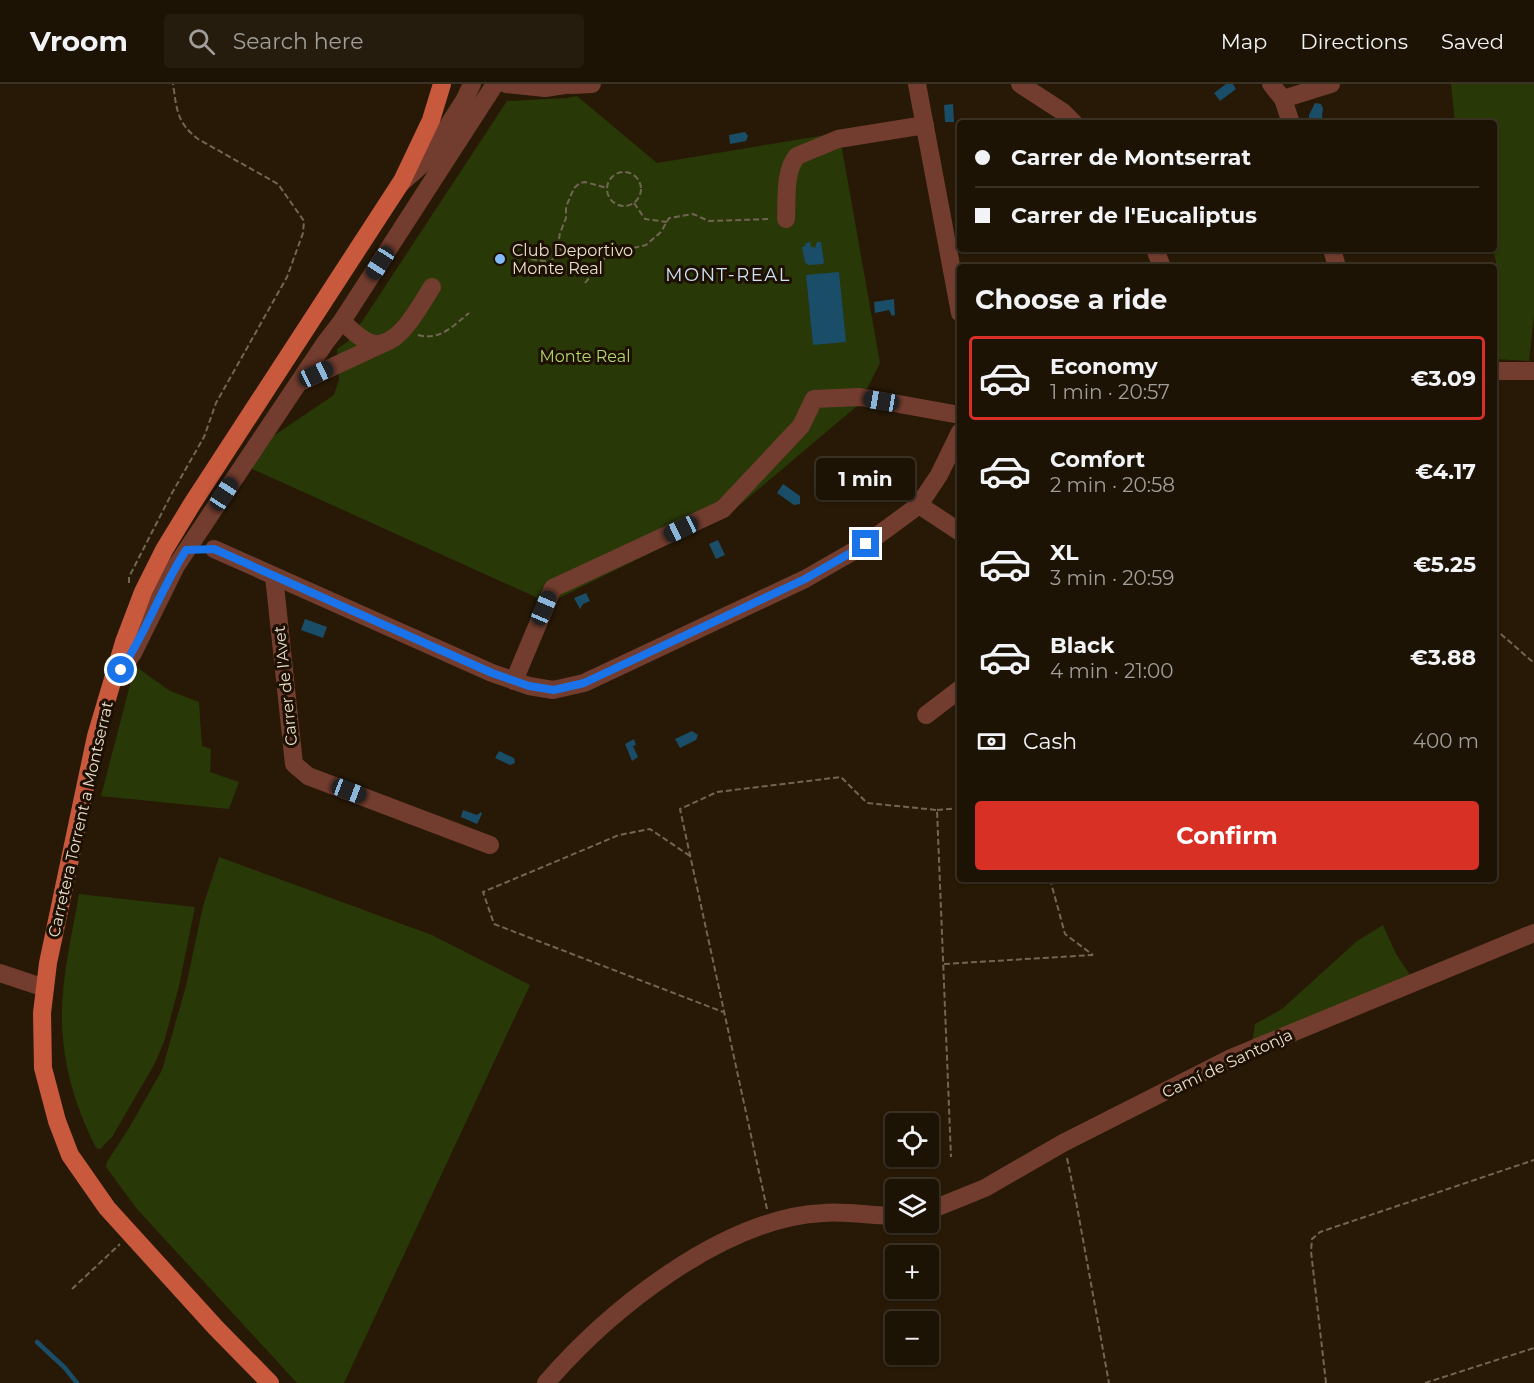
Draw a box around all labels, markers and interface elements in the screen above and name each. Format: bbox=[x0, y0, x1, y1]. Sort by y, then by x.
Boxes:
search box bbox=[164, 14, 584, 68]
text: Vroom bbox=[30, 24, 128, 58]
icon: search bbox=[185, 25, 218, 58]
text: Search here bbox=[233, 28, 364, 55]
text: Map bbox=[1221, 29, 1267, 54]
text: Directions bbox=[1300, 29, 1408, 54]
text: Saved bbox=[1441, 29, 1504, 54]
text: Carrer de Montserrat bbox=[1011, 144, 1251, 171]
text: Carrer de l'Eucaliptus bbox=[1011, 202, 1257, 229]
place label: Club Deportivo Monte Real bbox=[512, 241, 633, 278]
car bbox=[363, 243, 397, 283]
marker: Club Deportivo Monte Real bbox=[493, 252, 507, 266]
district label: MONT-REAL bbox=[665, 264, 791, 286]
text: Choose a ride bbox=[975, 283, 1167, 316]
park label: Monte Real bbox=[540, 347, 630, 366]
icon: car bbox=[978, 351, 1032, 405]
text: Economy bbox=[1050, 353, 1158, 380]
car bbox=[296, 358, 336, 390]
text: €3.09 bbox=[1411, 365, 1476, 392]
text: 1 min · 20:57 bbox=[1050, 380, 1170, 404]
car bbox=[862, 389, 900, 413]
icon: car bbox=[978, 444, 1032, 498]
text: Comfort bbox=[1050, 446, 1145, 473]
callout: 1 min bbox=[816, 457, 916, 499]
text: €4.17 bbox=[1415, 458, 1476, 485]
text: 1 min bbox=[838, 467, 893, 491]
text: 2 min · 20:58 bbox=[1050, 473, 1175, 497]
car bbox=[207, 474, 241, 514]
car bbox=[661, 513, 701, 545]
route end bbox=[852, 530, 879, 557]
icon: car bbox=[978, 537, 1032, 591]
text: XL bbox=[1050, 539, 1079, 566]
text: €5.25 bbox=[1413, 551, 1476, 578]
text: 3 min · 20:59 bbox=[1050, 566, 1174, 590]
car bbox=[529, 588, 559, 628]
street label: Carrer de l'Avet bbox=[270, 624, 301, 747]
icon: car bbox=[978, 630, 1032, 684]
text: Black bbox=[1050, 632, 1114, 659]
text: €3.88 bbox=[1410, 644, 1476, 671]
route start bbox=[107, 656, 134, 683]
text: 4 min · 21:00 bbox=[1050, 659, 1173, 683]
street label: Carretera Torrent a Montserrat bbox=[44, 699, 117, 939]
icon: cash bbox=[975, 725, 1008, 758]
text: Cash bbox=[1023, 728, 1077, 755]
text: 400 m bbox=[1413, 729, 1479, 753]
car bbox=[329, 776, 369, 806]
button: Confirm bbox=[975, 801, 1479, 870]
street label: Camí de Santonja bbox=[1159, 1025, 1295, 1102]
map controls bbox=[885, 1113, 939, 1365]
button: locate bbox=[885, 1113, 939, 1167]
button: layers bbox=[885, 1179, 939, 1233]
button: + bbox=[885, 1245, 939, 1299]
button: − bbox=[885, 1311, 939, 1365]

